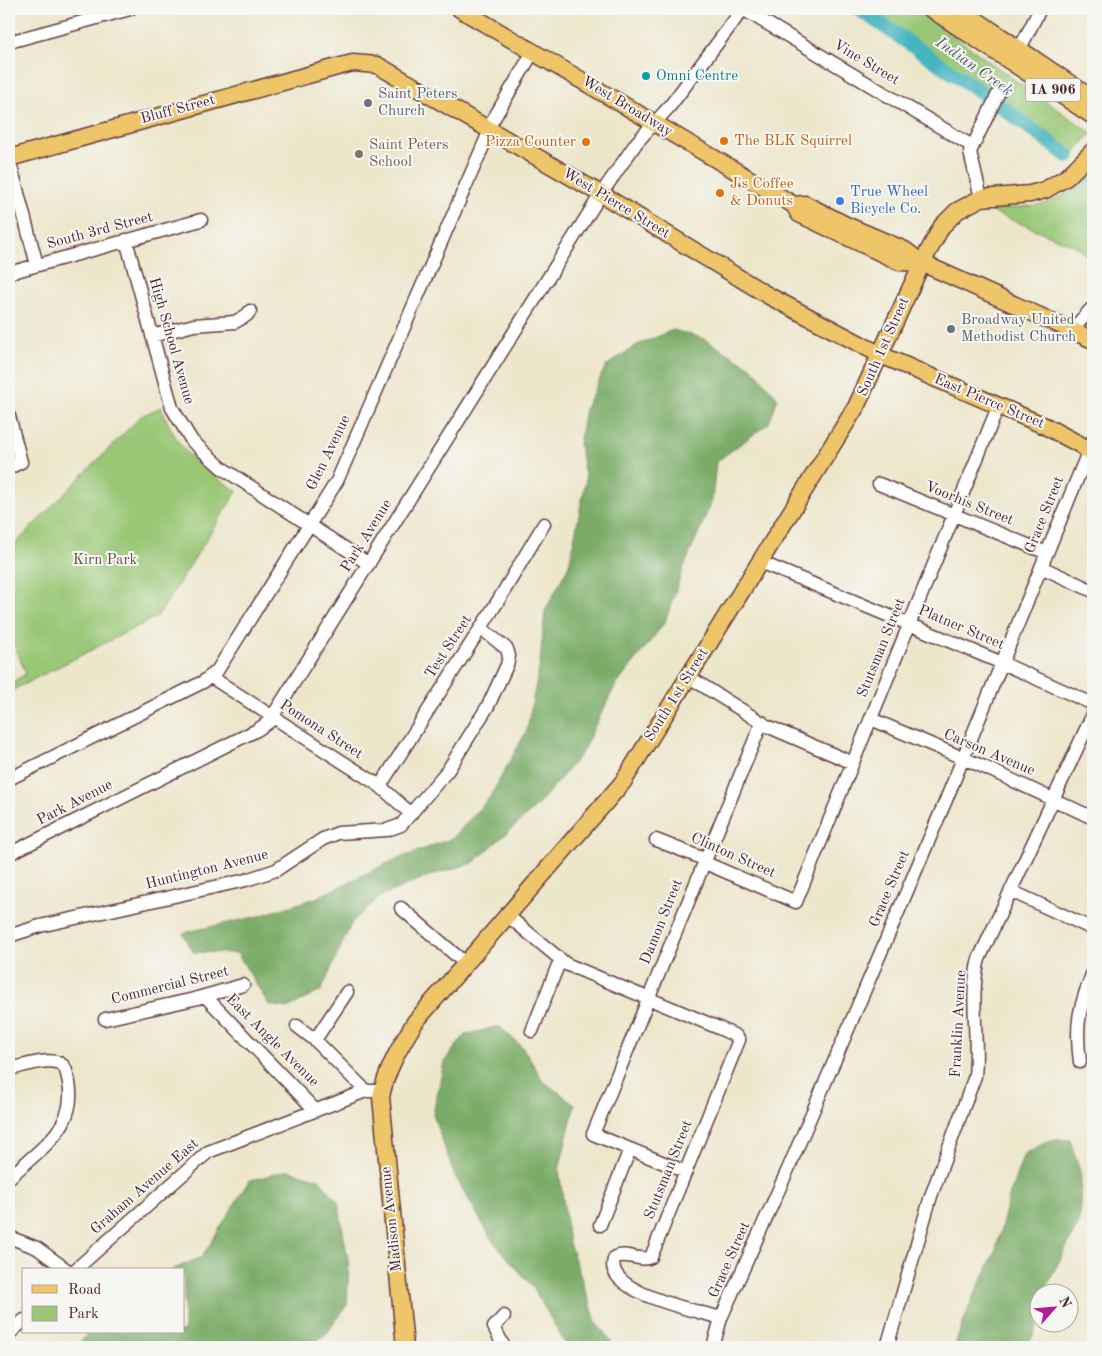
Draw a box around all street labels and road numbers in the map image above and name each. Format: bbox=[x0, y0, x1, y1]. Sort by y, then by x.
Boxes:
street label: Vine Street bbox=[830, 38, 902, 88]
street label: West Broadway bbox=[579, 74, 675, 140]
road number: IA 906 bbox=[1026, 78, 1080, 102]
street label: Bluff Street bbox=[139, 93, 217, 127]
street label: West Pierce Street bbox=[560, 166, 672, 242]
street label: South 3rd Street bbox=[45, 210, 155, 252]
street label: High School Avenue bbox=[146, 276, 196, 406]
street label: South 1st Street bbox=[855, 295, 913, 399]
street label: East Pierce Street bbox=[932, 372, 1046, 432]
street label: Glen Avenue bbox=[304, 413, 354, 493]
street label: Grace Street bbox=[1023, 474, 1067, 556]
street label: Voorhis Street bbox=[923, 479, 1015, 529]
street label: Park Avenue bbox=[339, 497, 395, 575]
street label: Stutsman Street bbox=[855, 596, 909, 700]
street label: Platner Street bbox=[916, 603, 1006, 653]
street label: Test Street bbox=[423, 613, 475, 681]
street label: South 1st Street bbox=[642, 646, 712, 744]
street label: Pomona Street bbox=[277, 698, 365, 762]
street label: Carson Avenue bbox=[941, 727, 1037, 779]
street label: Park Avenue bbox=[35, 777, 115, 828]
street label: Clinton Street bbox=[688, 831, 778, 881]
street label: Huntington Avenue bbox=[144, 847, 270, 893]
street label: Grace Street bbox=[867, 848, 913, 930]
street label: Damon Street bbox=[638, 877, 686, 967]
street label: Commercial Street bbox=[110, 964, 230, 1008]
street label: Franklin Avenue bbox=[949, 970, 969, 1078]
street label: East Angle Avenue bbox=[223, 992, 321, 1090]
street label: Stutsman Street bbox=[642, 1118, 696, 1222]
street label: Graham Avenue East bbox=[88, 1136, 202, 1238]
street label: Madison Avenue bbox=[379, 1166, 405, 1272]
street label: Grace Street bbox=[707, 1220, 753, 1300]

